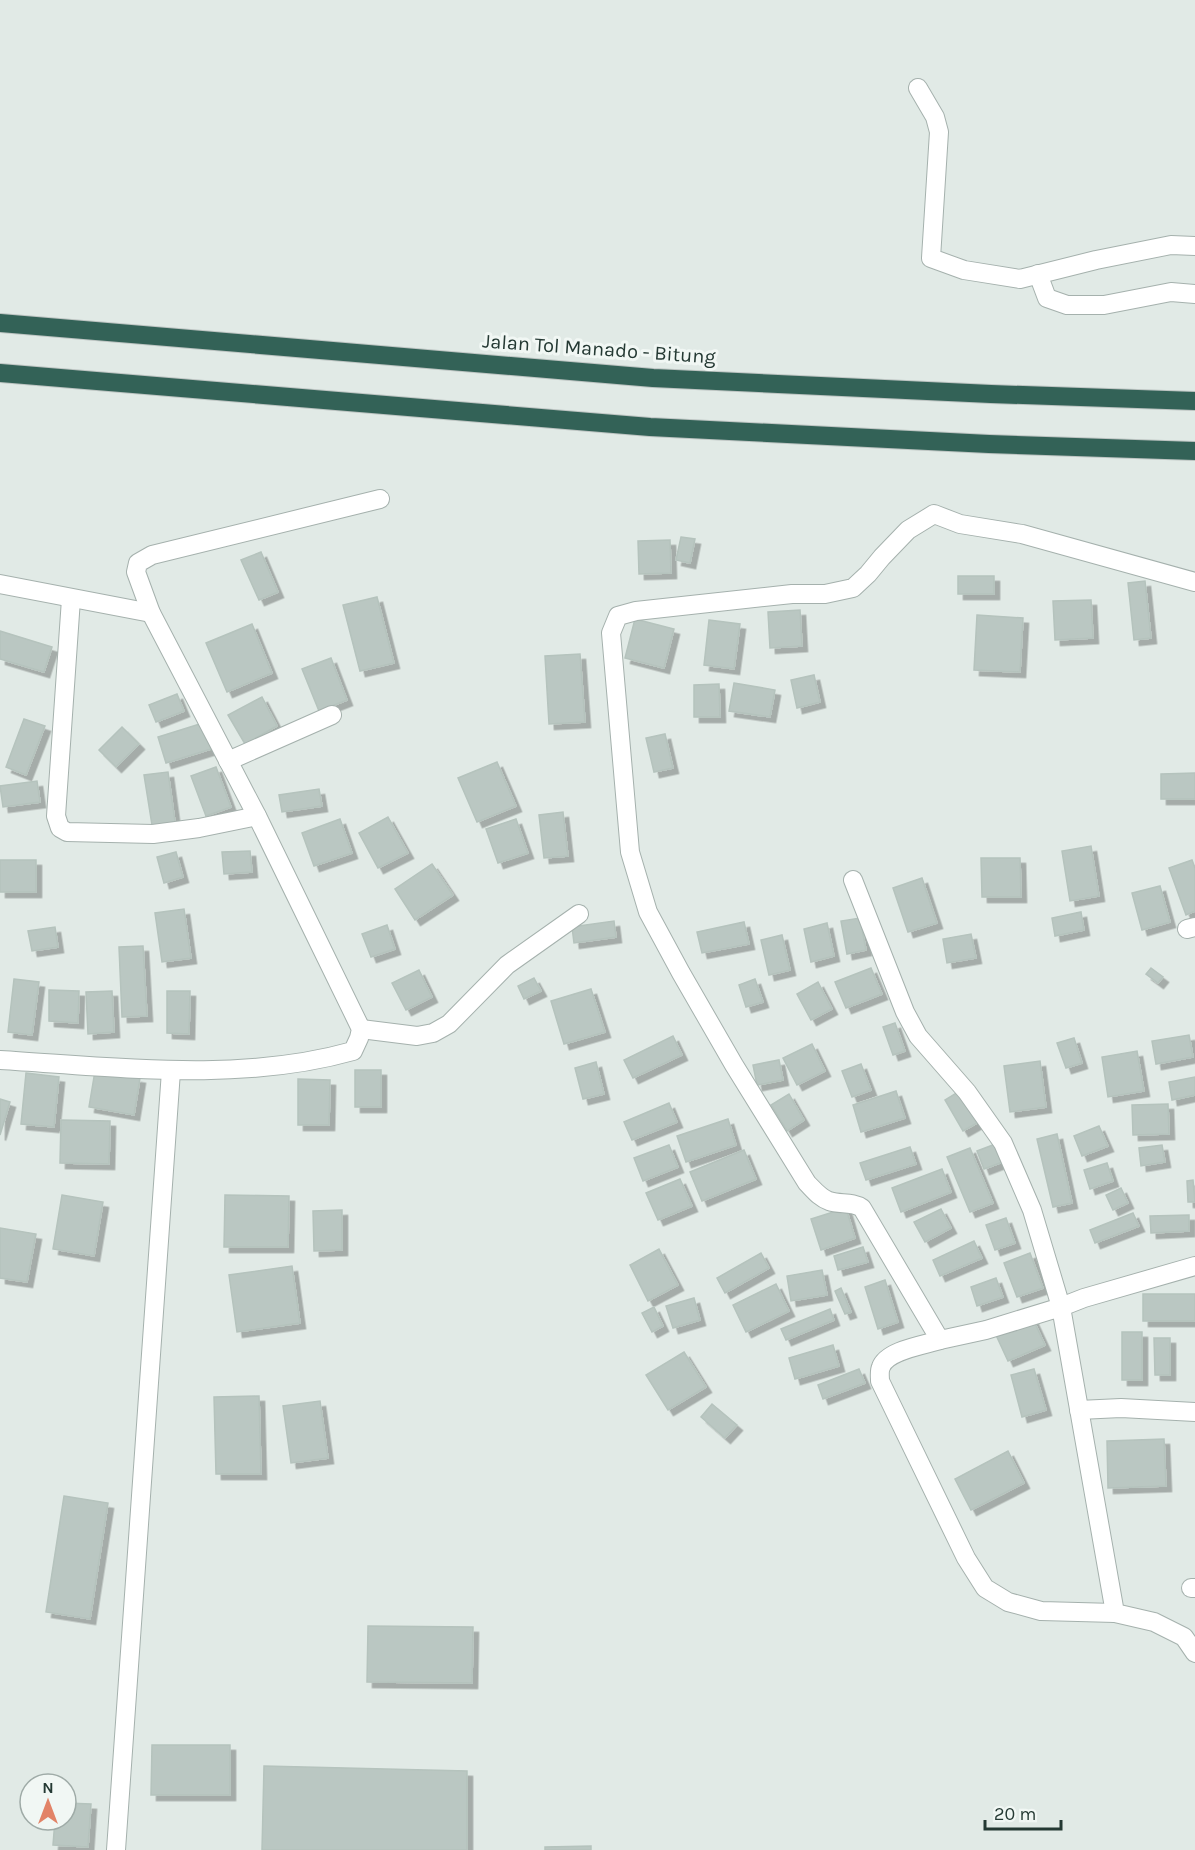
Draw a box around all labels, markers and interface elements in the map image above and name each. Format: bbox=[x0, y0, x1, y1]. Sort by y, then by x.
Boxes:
street label: Jalan Tol Manado - Bitung bbox=[482, 329, 716, 369]
north arrow bbox=[18, 1772, 78, 1832]
text: N bbox=[42, 1778, 54, 1797]
scale bar bbox=[985, 1793, 1062, 1831]
text: 20 m bbox=[994, 1803, 1036, 1825]

